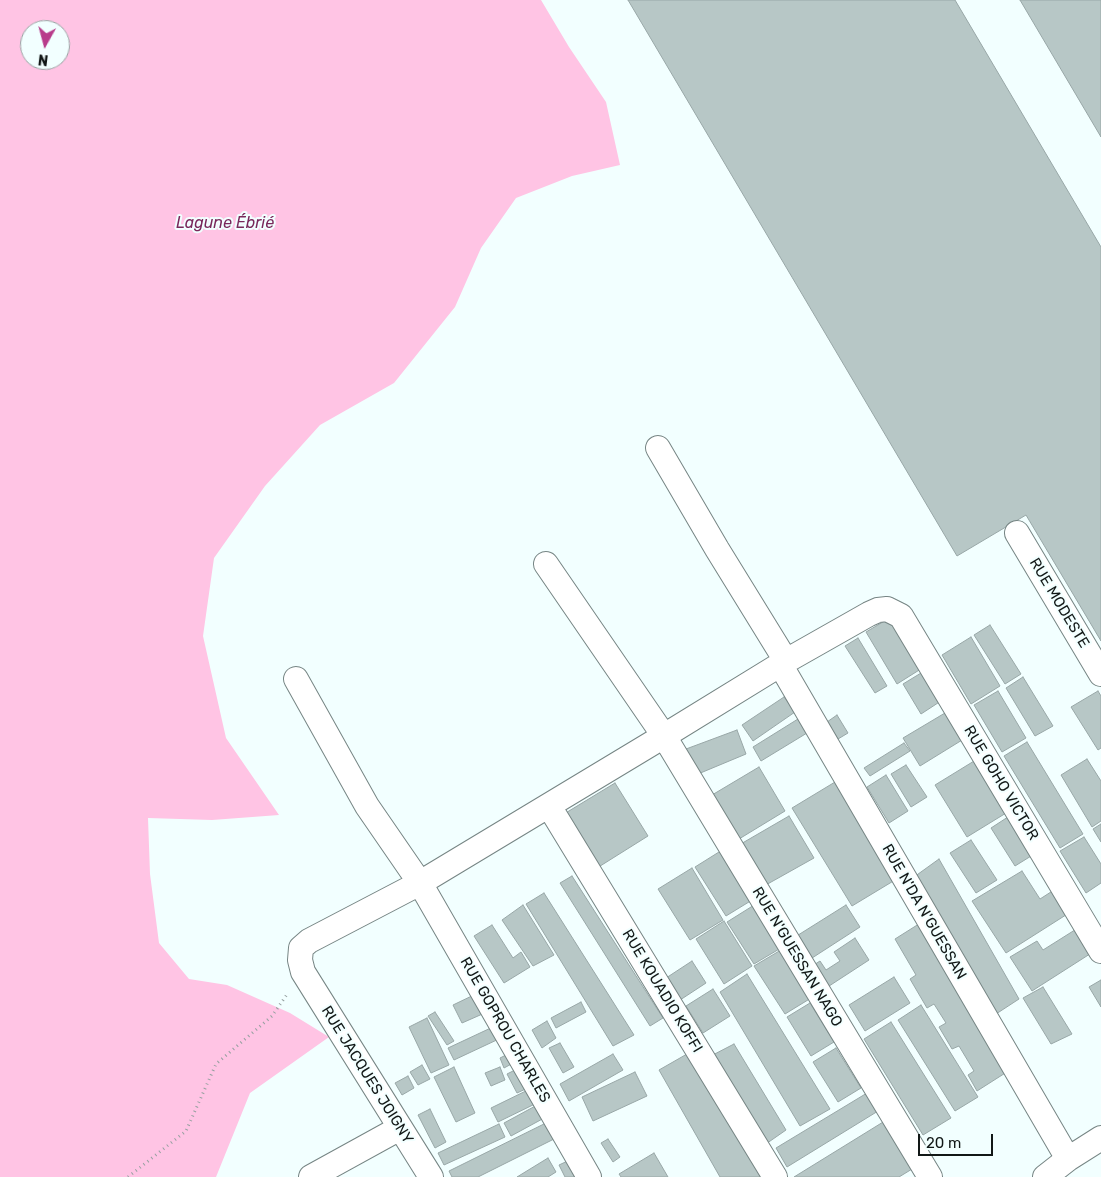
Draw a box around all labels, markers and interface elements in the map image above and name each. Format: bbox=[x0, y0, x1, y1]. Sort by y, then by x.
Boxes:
north arrow bbox=[20, 20, 70, 70]
text: N bbox=[37, 50, 49, 68]
water label: Lagune Ébrié bbox=[176, 213, 274, 233]
street label: RUE MODESTE bbox=[1025, 555, 1093, 651]
street label: RUE GOHO VICTOR bbox=[960, 722, 1042, 844]
street label: RUE N'DA N'GUESSAN bbox=[878, 841, 970, 983]
street label: RUE N'GUESSAN NAGO bbox=[748, 884, 846, 1030]
street label: RUE KOUADIO KOFFI bbox=[618, 926, 706, 1056]
street label: RUE GOPROU CHARLES bbox=[456, 954, 554, 1106]
street label: RUE JACQUES JOIGNY bbox=[317, 1003, 417, 1147]
scale bar bbox=[921, 1124, 996, 1156]
text: 20 m bbox=[926, 1134, 961, 1152]

